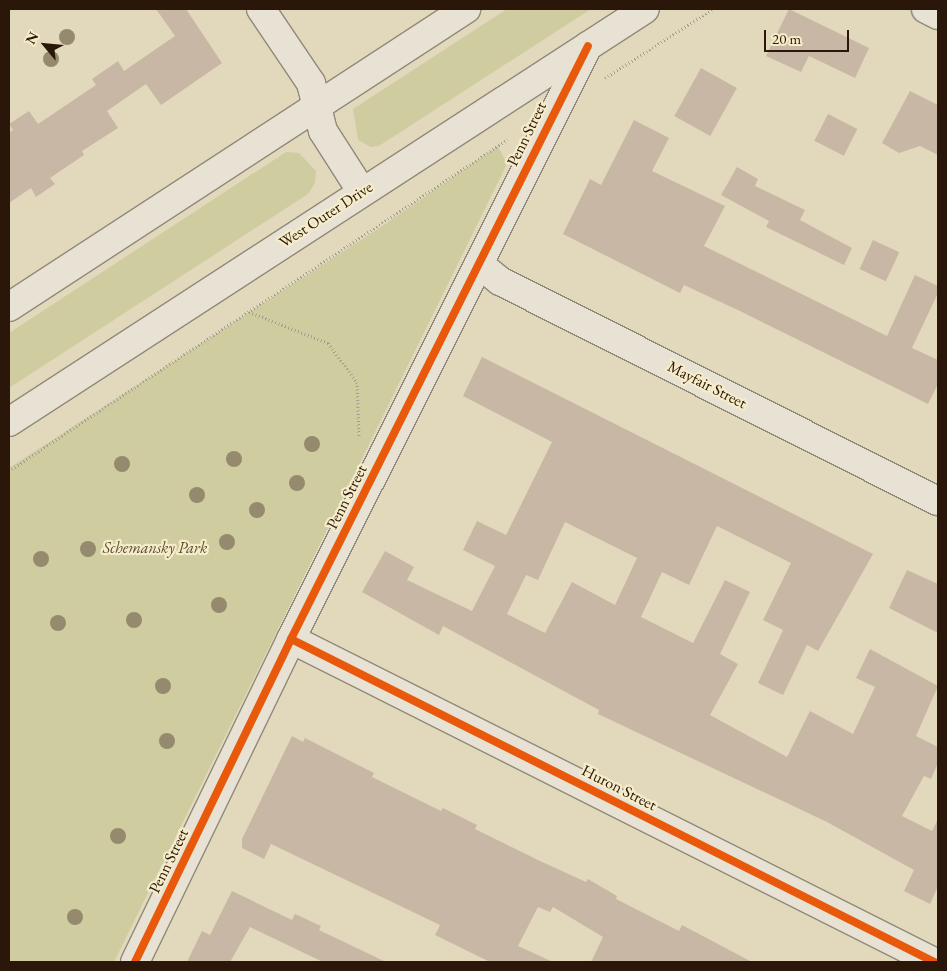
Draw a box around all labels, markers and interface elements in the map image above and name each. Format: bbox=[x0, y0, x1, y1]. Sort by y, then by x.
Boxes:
north arrow bbox=[20, 20, 70, 70]
scale bar bbox=[767, 20, 852, 52]
text: N bbox=[21, 29, 42, 47]
text: 20 m bbox=[772, 29, 801, 48]
street label: Penn Street bbox=[503, 99, 551, 169]
street label: West Outer Drive bbox=[276, 178, 376, 252]
street label: Mayfair Street bbox=[664, 357, 750, 413]
street label: Penn Street bbox=[323, 462, 371, 532]
park label: Schemansky Park bbox=[103, 538, 207, 558]
street label: Huron Street bbox=[578, 761, 660, 815]
street label: Penn Street bbox=[145, 826, 193, 896]

